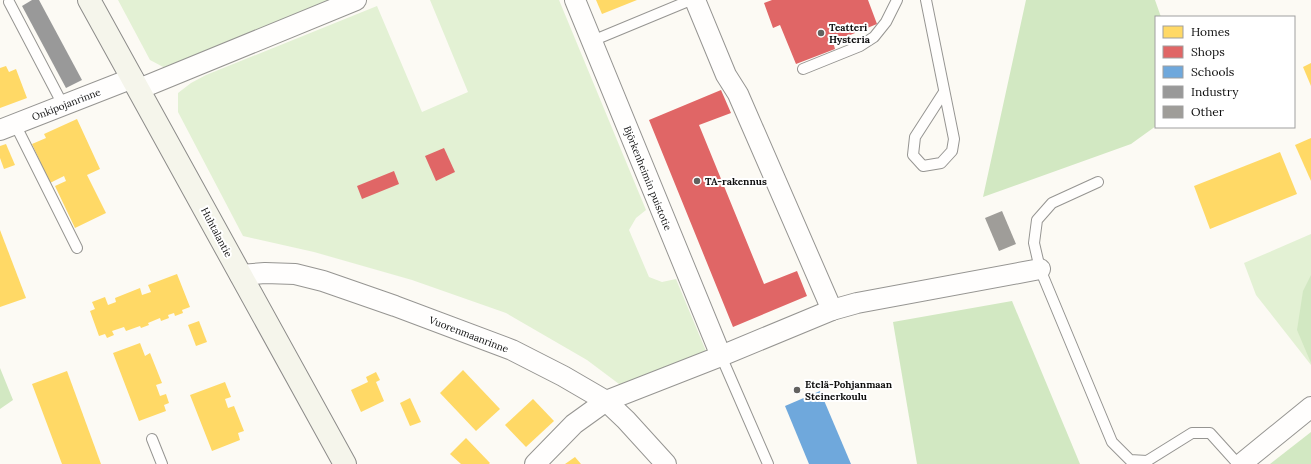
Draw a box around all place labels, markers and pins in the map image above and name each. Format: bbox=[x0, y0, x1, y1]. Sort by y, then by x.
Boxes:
place label: Teatteri Hysteria bbox=[829, 21, 871, 46]
marker: Teatteri Hysteria bbox=[816, 28, 826, 38]
place label: TA-rakennus bbox=[705, 175, 767, 188]
marker: TA-rakennus bbox=[692, 176, 702, 186]
place label: Etelä-Pohjanmaan Steinerkoulu bbox=[805, 378, 893, 403]
marker: Etelä-Pohjanmaan Steinerkoulu bbox=[792, 385, 802, 395]

